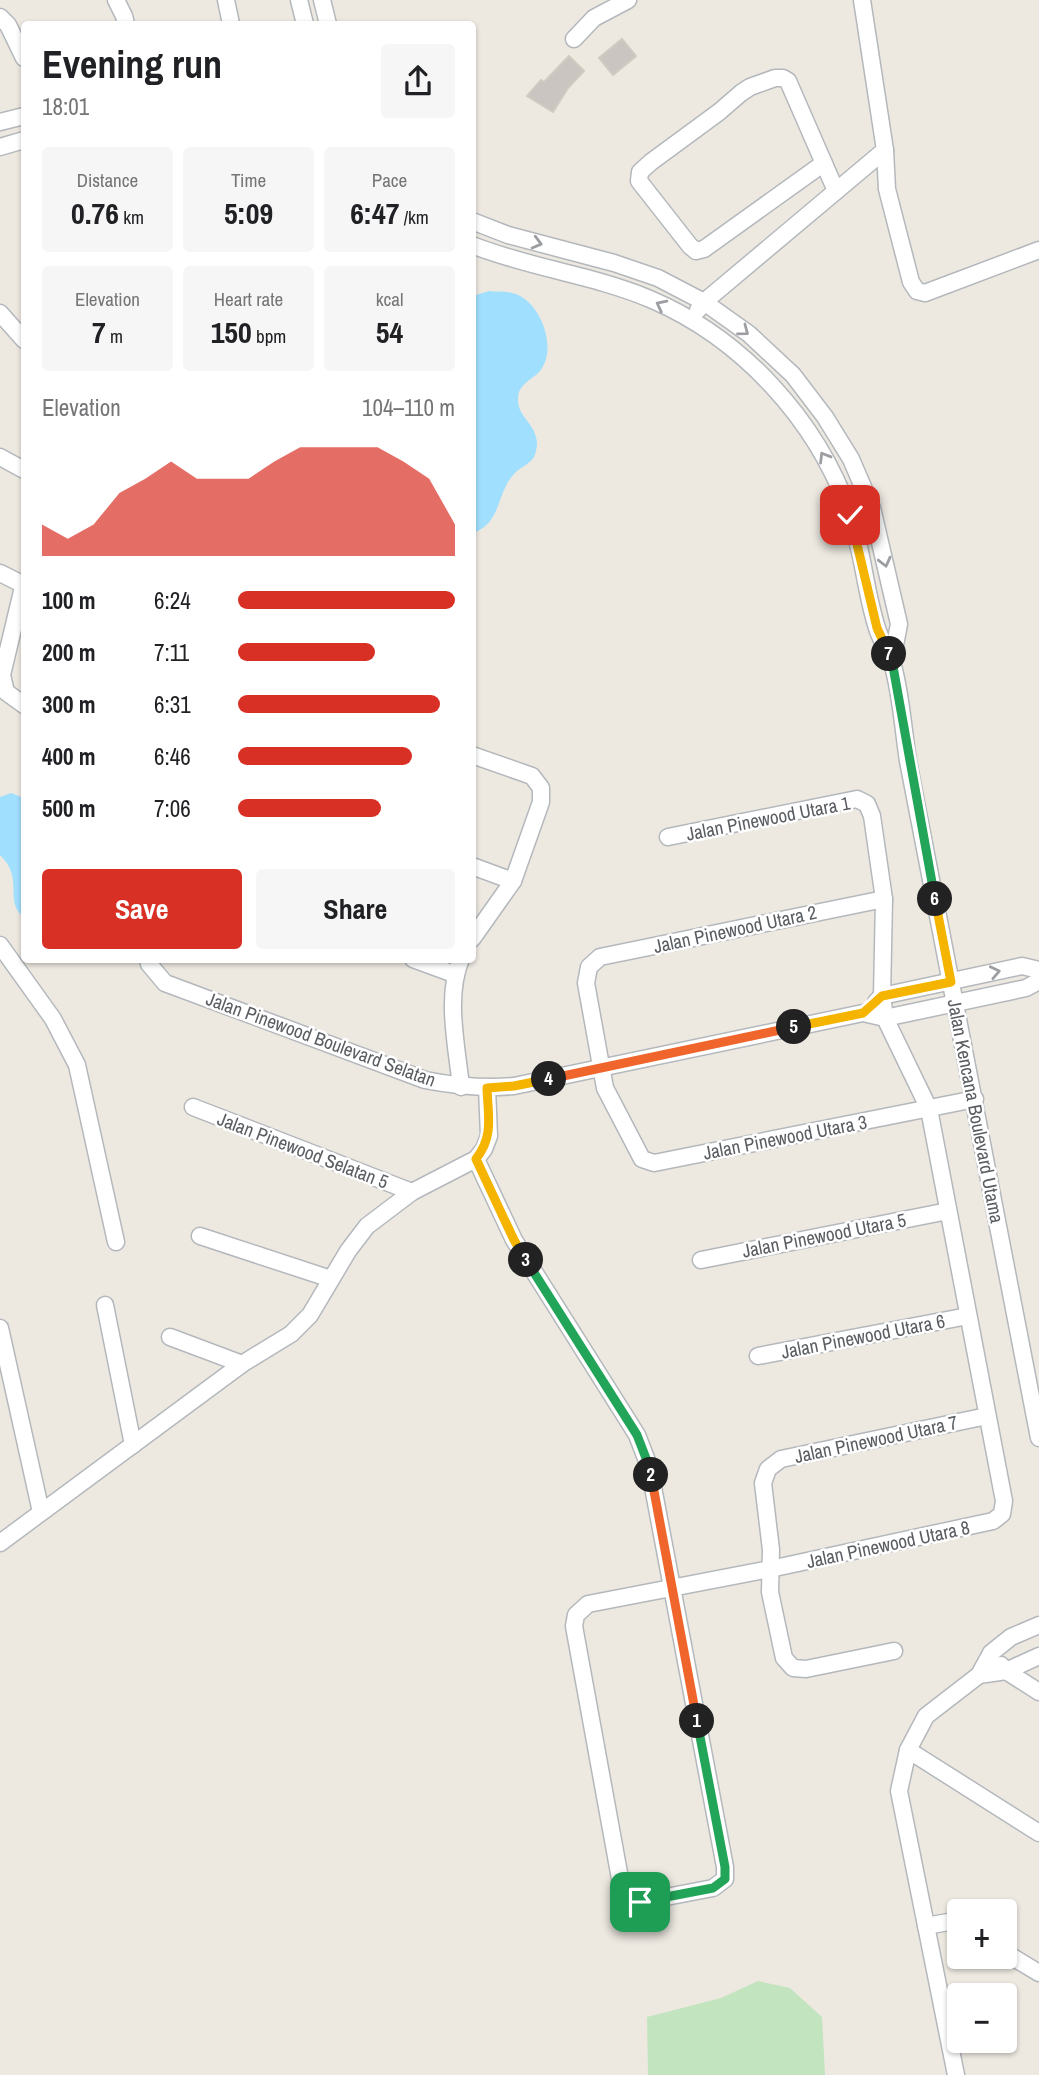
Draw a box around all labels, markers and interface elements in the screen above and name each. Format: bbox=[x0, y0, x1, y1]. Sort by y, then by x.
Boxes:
text: Evening run bbox=[42, 39, 222, 90]
button: share bbox=[381, 44, 455, 118]
text: 18:01 bbox=[42, 91, 89, 122]
text: Distance bbox=[77, 167, 138, 193]
text: Time bbox=[231, 167, 266, 193]
text: Pace bbox=[372, 167, 407, 193]
text: 0.76 bbox=[71, 193, 119, 233]
text: 5:09 bbox=[224, 193, 273, 233]
text: 6:47 bbox=[350, 193, 399, 233]
text: km bbox=[119, 204, 144, 230]
text: /km bbox=[399, 204, 429, 230]
one-way arrow bbox=[531, 234, 543, 249]
text: Elevation bbox=[75, 286, 140, 312]
text: Heart rate bbox=[214, 286, 283, 312]
text: kcal bbox=[376, 286, 403, 312]
one-way arrow bbox=[655, 299, 668, 313]
text: 7 bbox=[92, 312, 106, 352]
text: 150 bbox=[211, 312, 252, 352]
text: 54 bbox=[376, 312, 403, 352]
one-way arrow bbox=[737, 322, 749, 335]
text: m bbox=[106, 323, 123, 349]
text: bpm bbox=[252, 323, 286, 349]
text: Elevation bbox=[42, 392, 121, 423]
text: 104–110 m bbox=[362, 392, 455, 423]
one-way arrow bbox=[819, 452, 832, 465]
pin bbox=[820, 485, 880, 545]
icon: check bbox=[831, 496, 869, 534]
one-way arrow bbox=[877, 555, 891, 567]
text: 100 m bbox=[42, 585, 95, 616]
text: 6:24 bbox=[154, 585, 191, 616]
pin: 7 bbox=[872, 636, 906, 672]
text: 200 m bbox=[42, 637, 95, 668]
text: 7:11 bbox=[154, 637, 189, 668]
text: 7 bbox=[884, 640, 893, 666]
text: 300 m bbox=[42, 689, 95, 720]
text: 6:31 bbox=[154, 689, 191, 720]
text: 400 m bbox=[42, 741, 95, 772]
text: 6:46 bbox=[154, 741, 191, 772]
street label: Jalan Pinewood Utara 1 bbox=[684, 789, 852, 847]
text: 500 m bbox=[42, 793, 95, 824]
text: 7:06 bbox=[154, 793, 191, 824]
button: Save bbox=[42, 869, 242, 949]
button: Share bbox=[256, 869, 455, 949]
pin: 6 bbox=[918, 881, 953, 916]
text: 6 bbox=[930, 885, 939, 911]
street label: Jalan Pinewood Utara 2 bbox=[651, 899, 819, 959]
one-way arrow bbox=[989, 966, 1001, 981]
street label: Jalan Pinewood Boulevard Selatan bbox=[203, 985, 439, 1093]
street label: Jalan Kencana Boulevard Utama bbox=[942, 997, 1011, 1226]
pin: 5 bbox=[776, 1010, 812, 1044]
text: 5 bbox=[789, 1013, 798, 1039]
pin: 4 bbox=[532, 1062, 566, 1096]
text: 4 bbox=[544, 1065, 553, 1091]
street label: Jalan Pinewood Selatan 5 bbox=[214, 1105, 392, 1195]
street label: Jalan Pinewood Utara 3 bbox=[701, 1108, 869, 1166]
street label: Jalan Pinewood Utara 5 bbox=[740, 1206, 908, 1264]
pin: 3 bbox=[508, 1242, 544, 1278]
text: 3 bbox=[521, 1246, 530, 1272]
street label: Jalan Pinewood Utara 6 bbox=[779, 1307, 947, 1365]
street label: Jalan Pinewood Utara 7 bbox=[792, 1409, 960, 1469]
pin: 2 bbox=[634, 1458, 668, 1492]
text: 2 bbox=[646, 1461, 655, 1487]
street label: Jalan Pinewood Utara 8 bbox=[804, 1514, 972, 1574]
pin: 1 bbox=[680, 1704, 714, 1738]
text: 1 bbox=[692, 1707, 701, 1733]
pin bbox=[610, 1872, 670, 1932]
icon: arrive bbox=[621, 1883, 659, 1921]
map controls bbox=[947, 1899, 1017, 2053]
button: + bbox=[947, 1899, 1017, 1969]
button: − bbox=[947, 1983, 1017, 2053]

